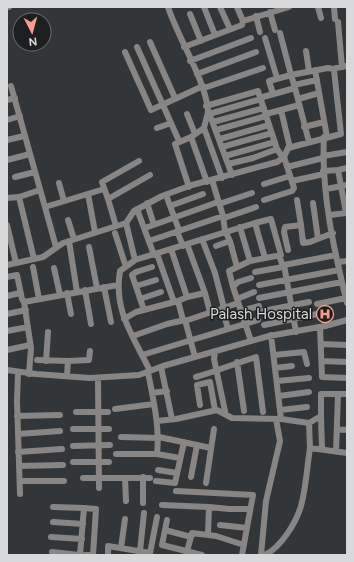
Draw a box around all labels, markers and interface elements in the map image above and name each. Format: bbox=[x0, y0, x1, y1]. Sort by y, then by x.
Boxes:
north arrow bbox=[12, 12, 52, 52]
text: N bbox=[28, 35, 38, 48]
hospital icon: Palash Hospital bbox=[315, 304, 335, 324]
place label: Palash Hospital bbox=[210, 305, 312, 323]

